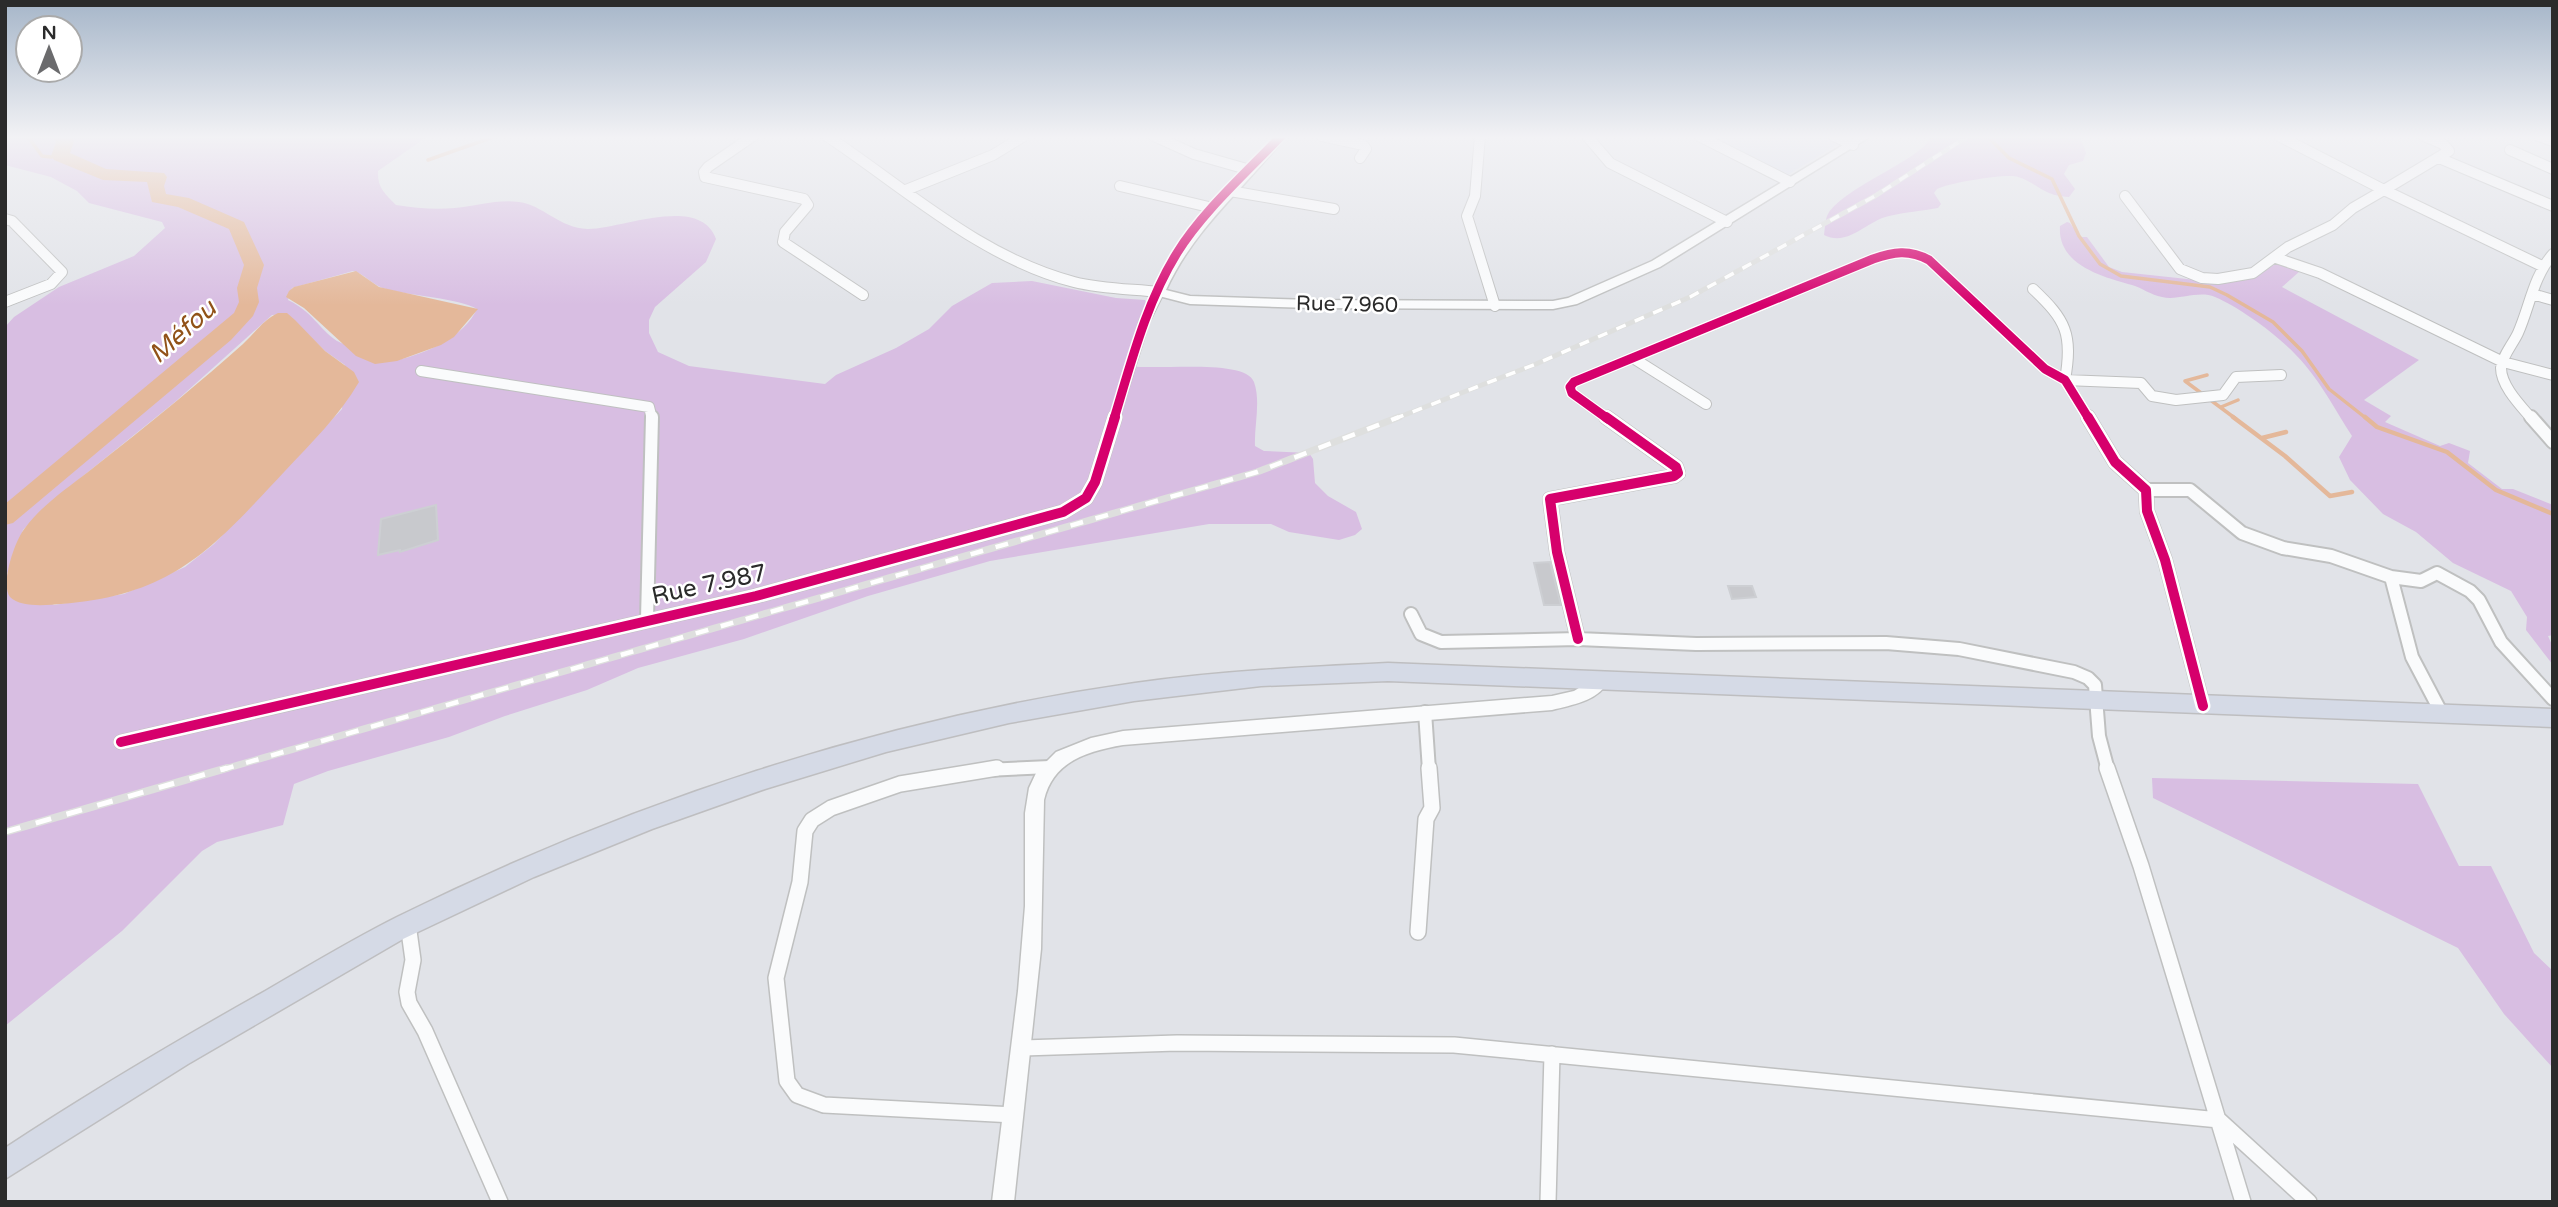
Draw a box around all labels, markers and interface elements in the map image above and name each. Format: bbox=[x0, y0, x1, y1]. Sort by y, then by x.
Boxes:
north arrow bbox=[14, 14, 84, 84]
text: N bbox=[41, 22, 57, 44]
street label: Rue 7.960 bbox=[1296, 291, 1398, 318]
water label: Méfou bbox=[142, 292, 223, 370]
street label: Rue 7.987 bbox=[649, 558, 769, 611]

